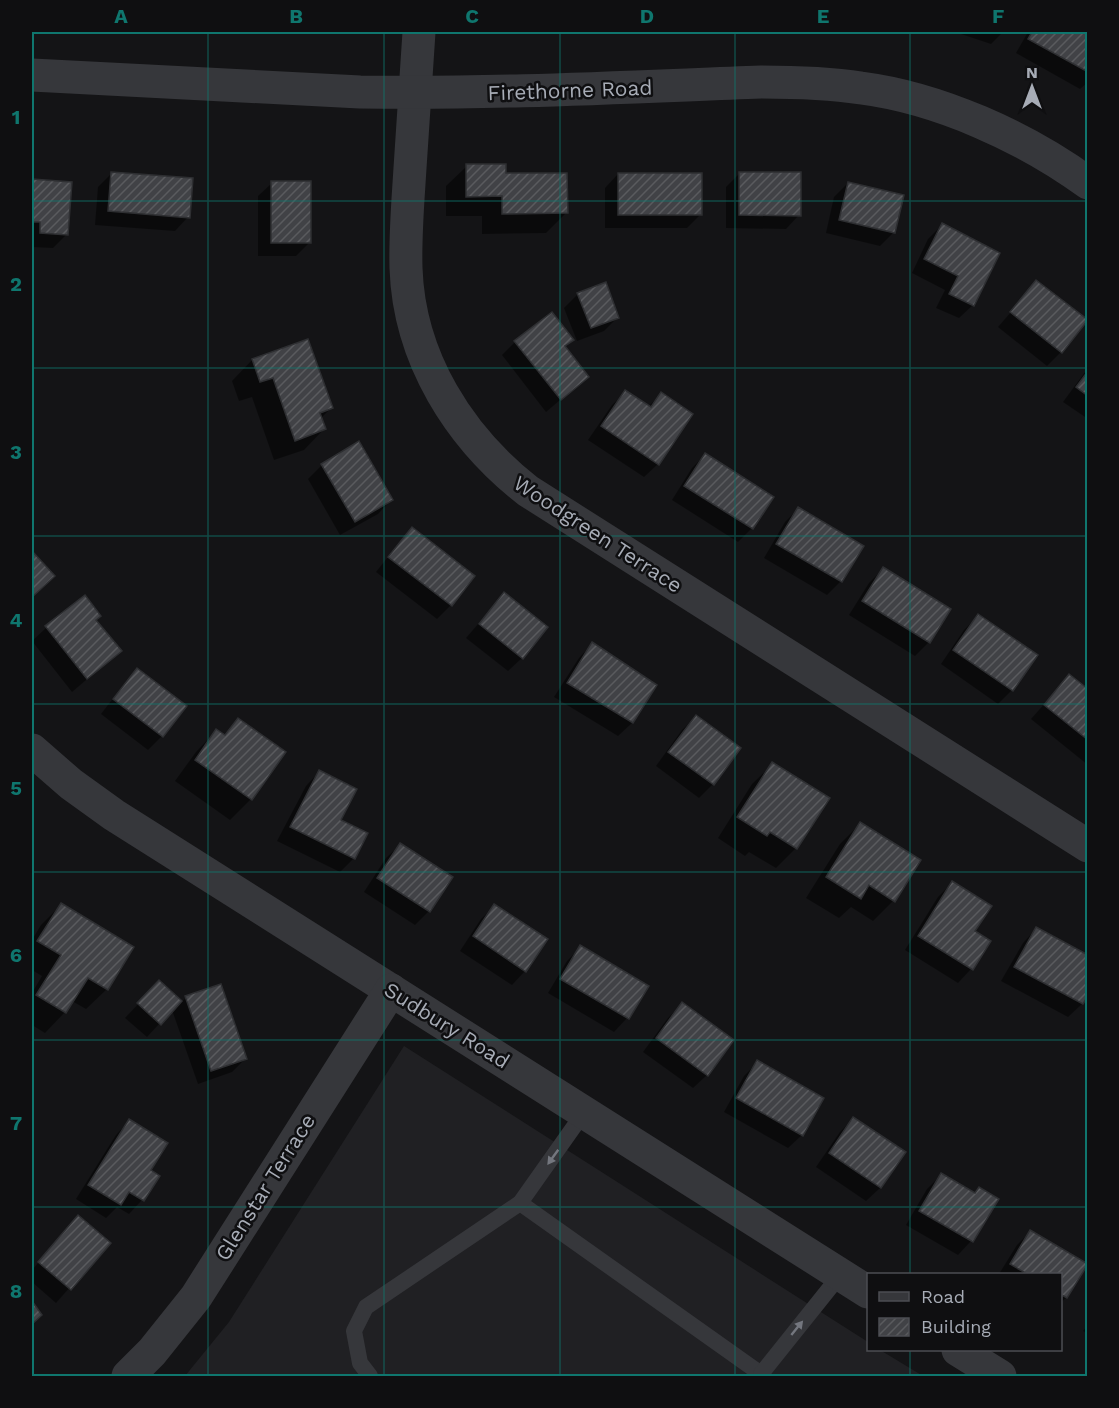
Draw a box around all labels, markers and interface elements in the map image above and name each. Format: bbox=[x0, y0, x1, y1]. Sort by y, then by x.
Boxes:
text: A bbox=[114, 4, 128, 28]
text: B bbox=[289, 4, 303, 28]
text: C bbox=[465, 4, 479, 28]
text: D bbox=[640, 4, 654, 28]
text: E bbox=[817, 4, 829, 28]
text: F bbox=[992, 4, 1004, 28]
north arrow bbox=[1002, 57, 1062, 117]
text: N bbox=[1026, 63, 1038, 82]
street label: Firethorne Road bbox=[487, 75, 653, 105]
text: 1 bbox=[12, 105, 20, 129]
text: 2 bbox=[10, 272, 22, 296]
text: 3 bbox=[10, 440, 22, 464]
street label: Woodgreen Terrace bbox=[509, 470, 687, 598]
text: 4 bbox=[10, 608, 23, 632]
text: 5 bbox=[10, 776, 22, 800]
text: 6 bbox=[10, 943, 22, 967]
street label: Sudbury Road bbox=[380, 977, 514, 1073]
street label: Glenstar Terrace bbox=[210, 1109, 320, 1265]
text: 7 bbox=[10, 1111, 22, 1135]
one-way arrow bbox=[547, 1150, 559, 1165]
legend bbox=[867, 1273, 1062, 1351]
text: 8 bbox=[10, 1279, 22, 1303]
text: Road bbox=[921, 1286, 965, 1307]
text: Building bbox=[921, 1316, 991, 1337]
one-way arrow bbox=[791, 1321, 803, 1336]

